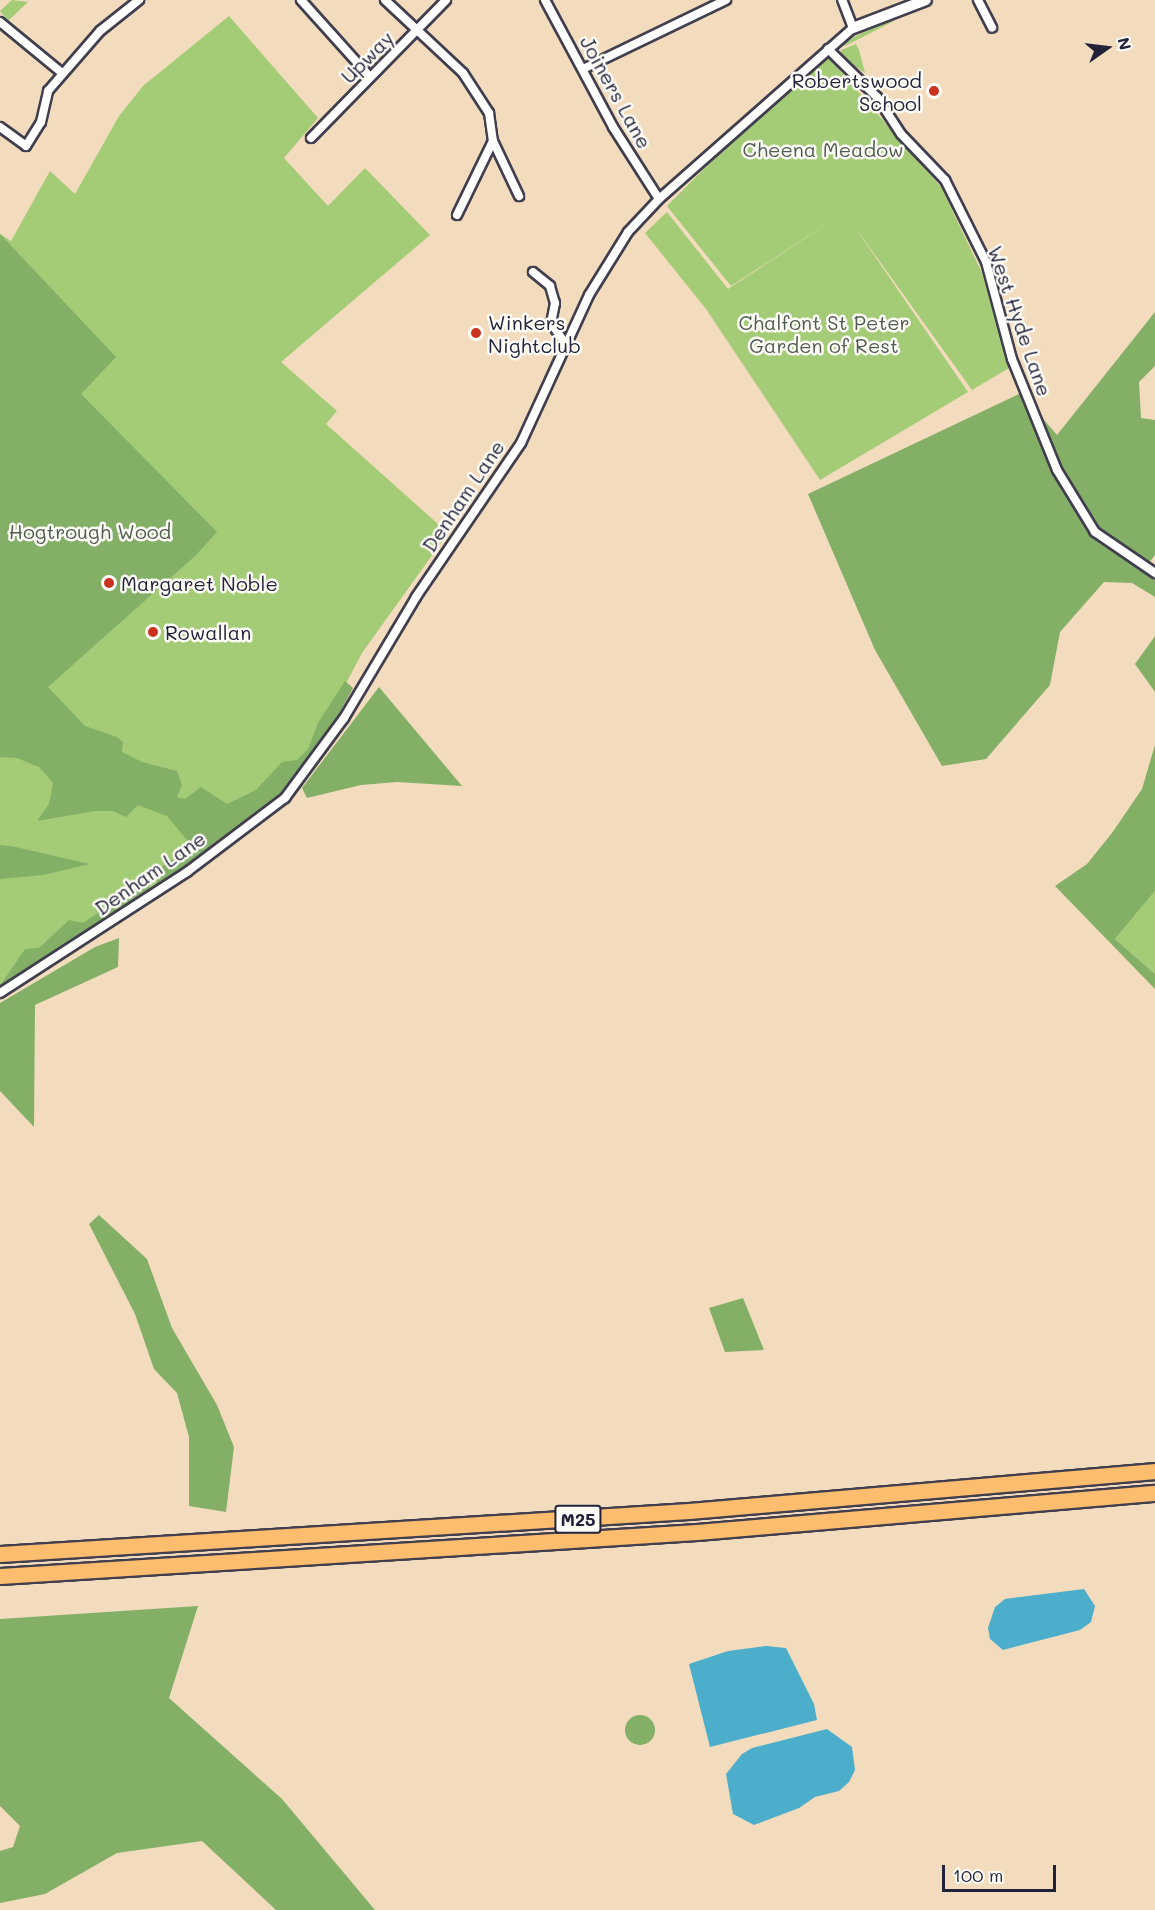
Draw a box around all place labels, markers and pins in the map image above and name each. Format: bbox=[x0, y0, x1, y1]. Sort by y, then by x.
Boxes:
place label: Robertswood School bbox=[792, 68, 922, 115]
marker: Robertswood School bbox=[927, 84, 941, 98]
place label: Winkers Nightclub bbox=[488, 310, 581, 357]
marker: Winkers Nightclub bbox=[469, 326, 483, 340]
place label: Margaret Noble bbox=[121, 571, 278, 595]
marker: Margaret Noble bbox=[102, 576, 116, 590]
place label: Rowallan bbox=[165, 620, 251, 644]
marker: Rowallan bbox=[146, 625, 160, 639]

